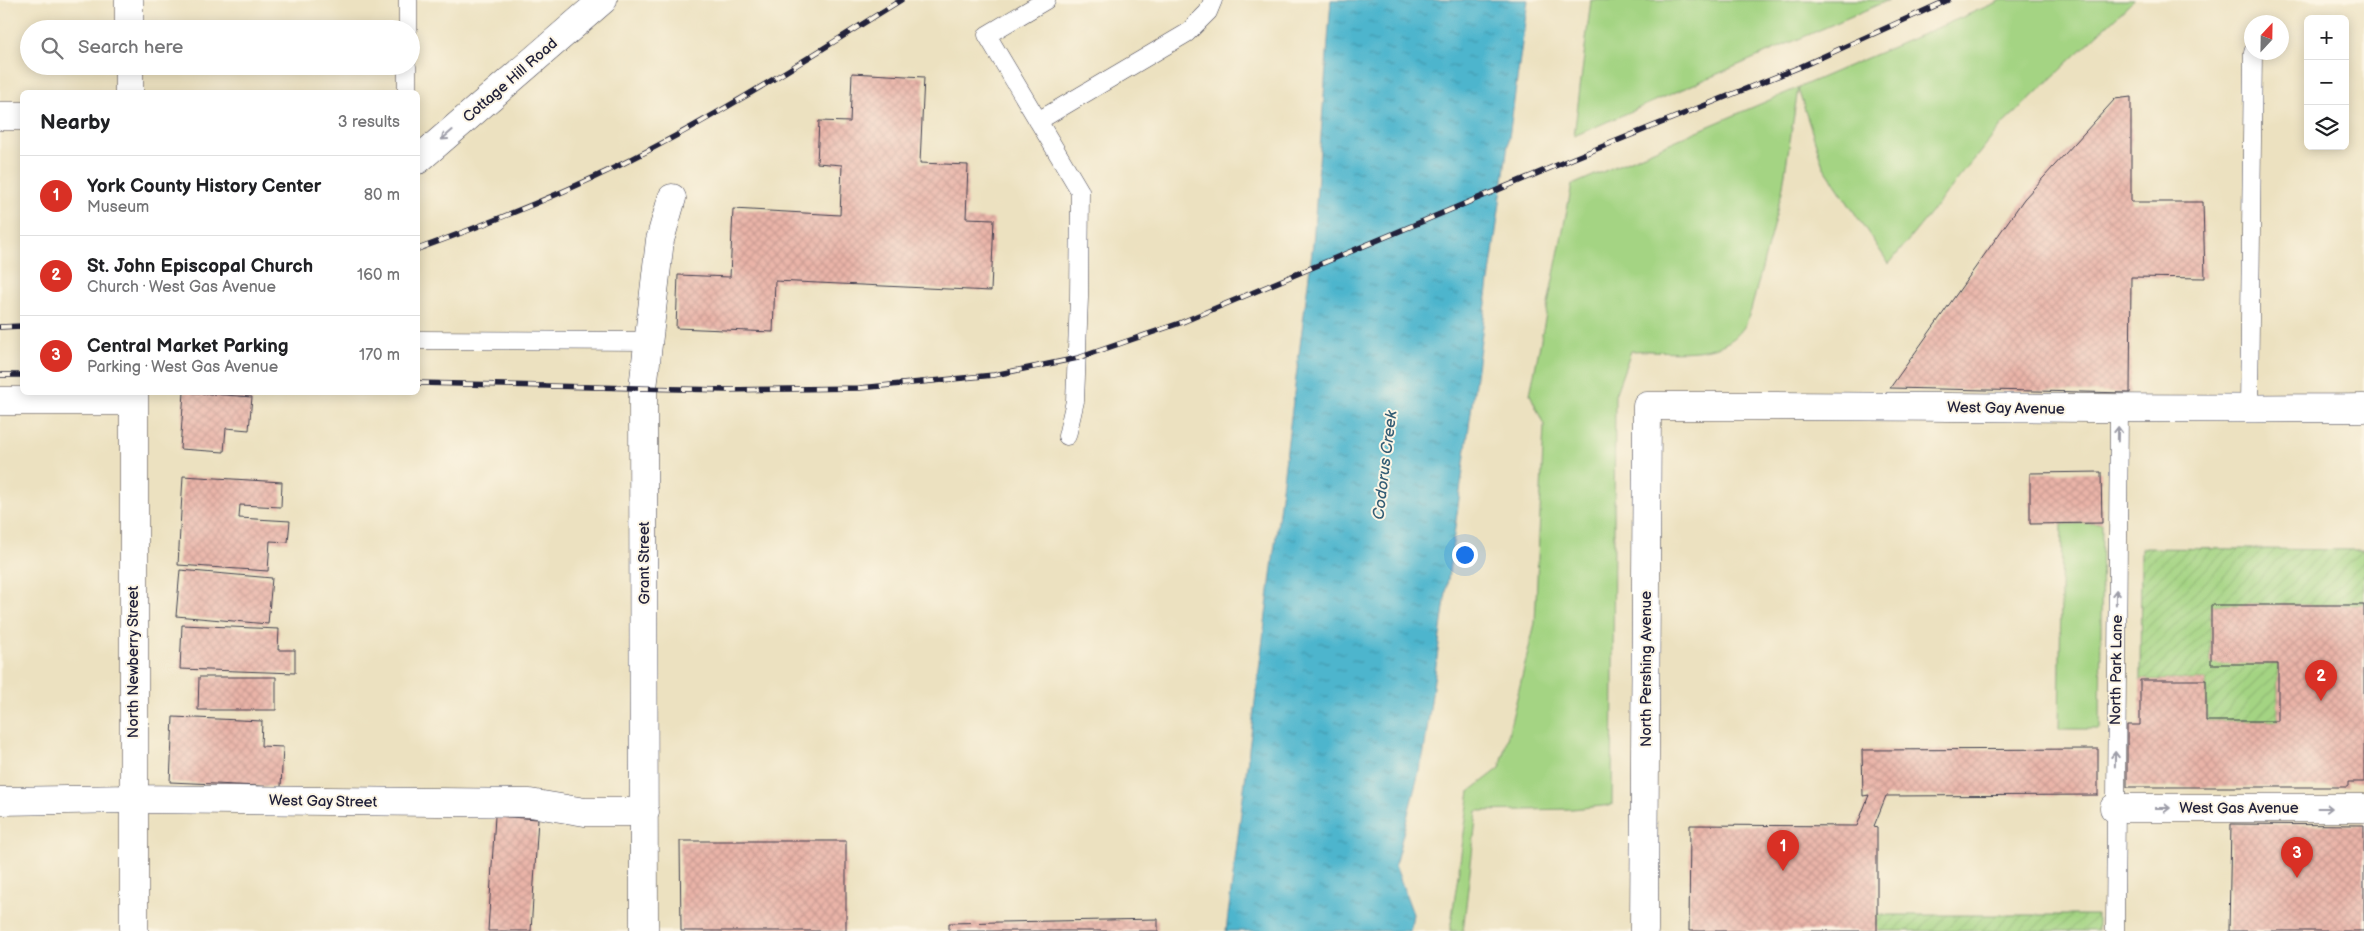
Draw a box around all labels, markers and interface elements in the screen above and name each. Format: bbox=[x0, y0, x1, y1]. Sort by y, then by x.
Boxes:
north arrow bbox=[2244, 15, 2289, 60]
map controls bbox=[2304, 15, 2349, 150]
button: + bbox=[2304, 15, 2349, 60]
search box bbox=[20, 20, 420, 75]
icon: search bbox=[38, 34, 66, 62]
street label: Cottage Hill Road bbox=[459, 34, 562, 127]
text: Search here bbox=[78, 36, 183, 59]
button: − bbox=[2304, 60, 2349, 105]
button: layers bbox=[2304, 105, 2349, 150]
text: Nearby bbox=[40, 110, 110, 135]
text: 3 results bbox=[338, 113, 400, 132]
one-way arrow bbox=[441, 129, 454, 140]
text: York County History Center bbox=[87, 175, 321, 198]
text: 1 bbox=[53, 186, 59, 205]
text: 80 m bbox=[364, 186, 400, 205]
text: Museum bbox=[87, 198, 149, 217]
text: St. John Episcopal Church bbox=[87, 255, 313, 278]
text: 2 bbox=[51, 266, 61, 285]
text: 160 m bbox=[357, 266, 400, 285]
text: Church · West Gas Avenue bbox=[87, 278, 276, 297]
text: Central Market Parking bbox=[87, 335, 289, 358]
text: 3 bbox=[51, 346, 61, 365]
text: 170 m bbox=[359, 346, 400, 365]
text: Parking · West Gas Avenue bbox=[87, 358, 278, 377]
street label: West Gay Avenue bbox=[1947, 398, 2065, 419]
water label: Codorus Creek bbox=[1369, 408, 1402, 521]
one-way arrow bbox=[2113, 427, 2123, 443]
street label: Grant Street bbox=[635, 521, 654, 604]
your location bbox=[1452, 542, 1478, 568]
street label: North Newberry Street bbox=[124, 585, 143, 738]
one-way arrow bbox=[2112, 589, 2121, 605]
street label: North Pershing Avenue bbox=[1637, 591, 1656, 747]
street label: North Park Lane bbox=[2106, 615, 2127, 725]
pin: 2 bbox=[2305, 660, 2337, 701]
one-way arrow bbox=[2110, 752, 2120, 768]
street label: West Gay Street bbox=[269, 791, 378, 812]
street label: West Gas Avenue bbox=[2179, 799, 2299, 818]
one-way arrow bbox=[2154, 803, 2171, 813]
one-way arrow bbox=[2317, 803, 2333, 813]
pin: 1 bbox=[1767, 830, 1799, 871]
pin: 3 bbox=[2281, 837, 2313, 878]

